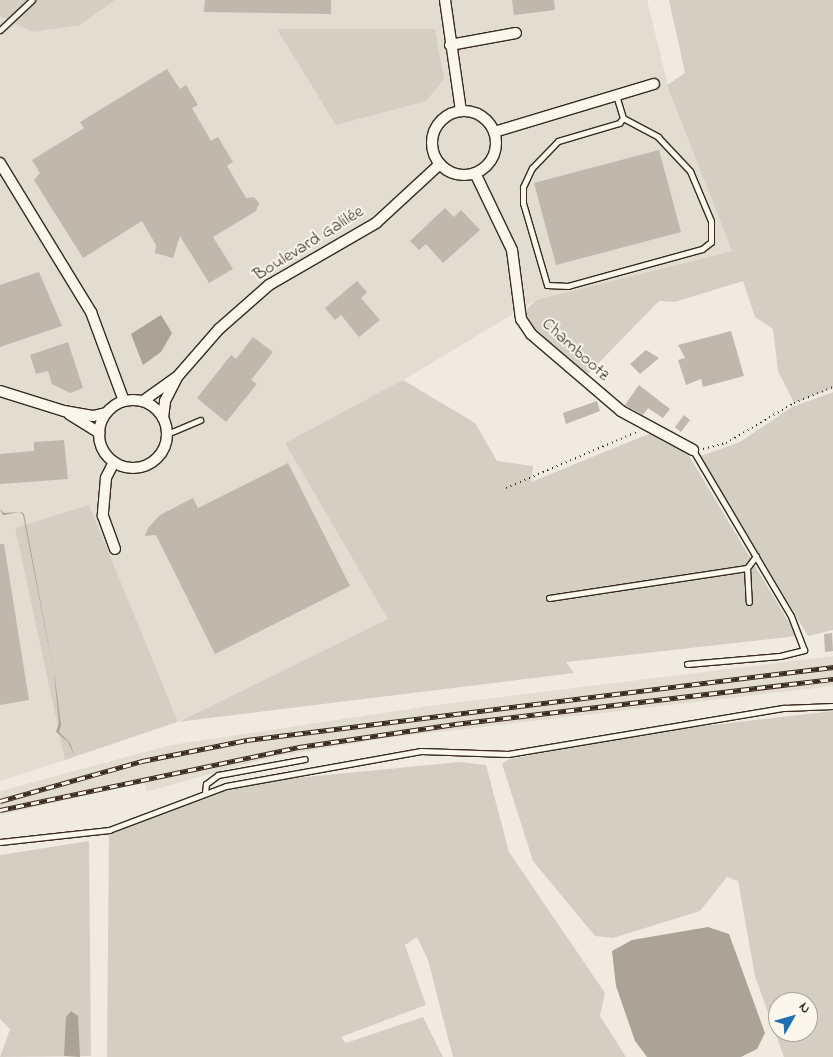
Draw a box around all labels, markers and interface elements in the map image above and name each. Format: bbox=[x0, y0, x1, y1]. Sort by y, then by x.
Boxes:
street label: Boulevard Galilée bbox=[250, 201, 368, 287]
street label: Chambootz bbox=[537, 314, 613, 386]
north arrow bbox=[768, 992, 818, 1042]
text: N bbox=[793, 998, 816, 1018]

